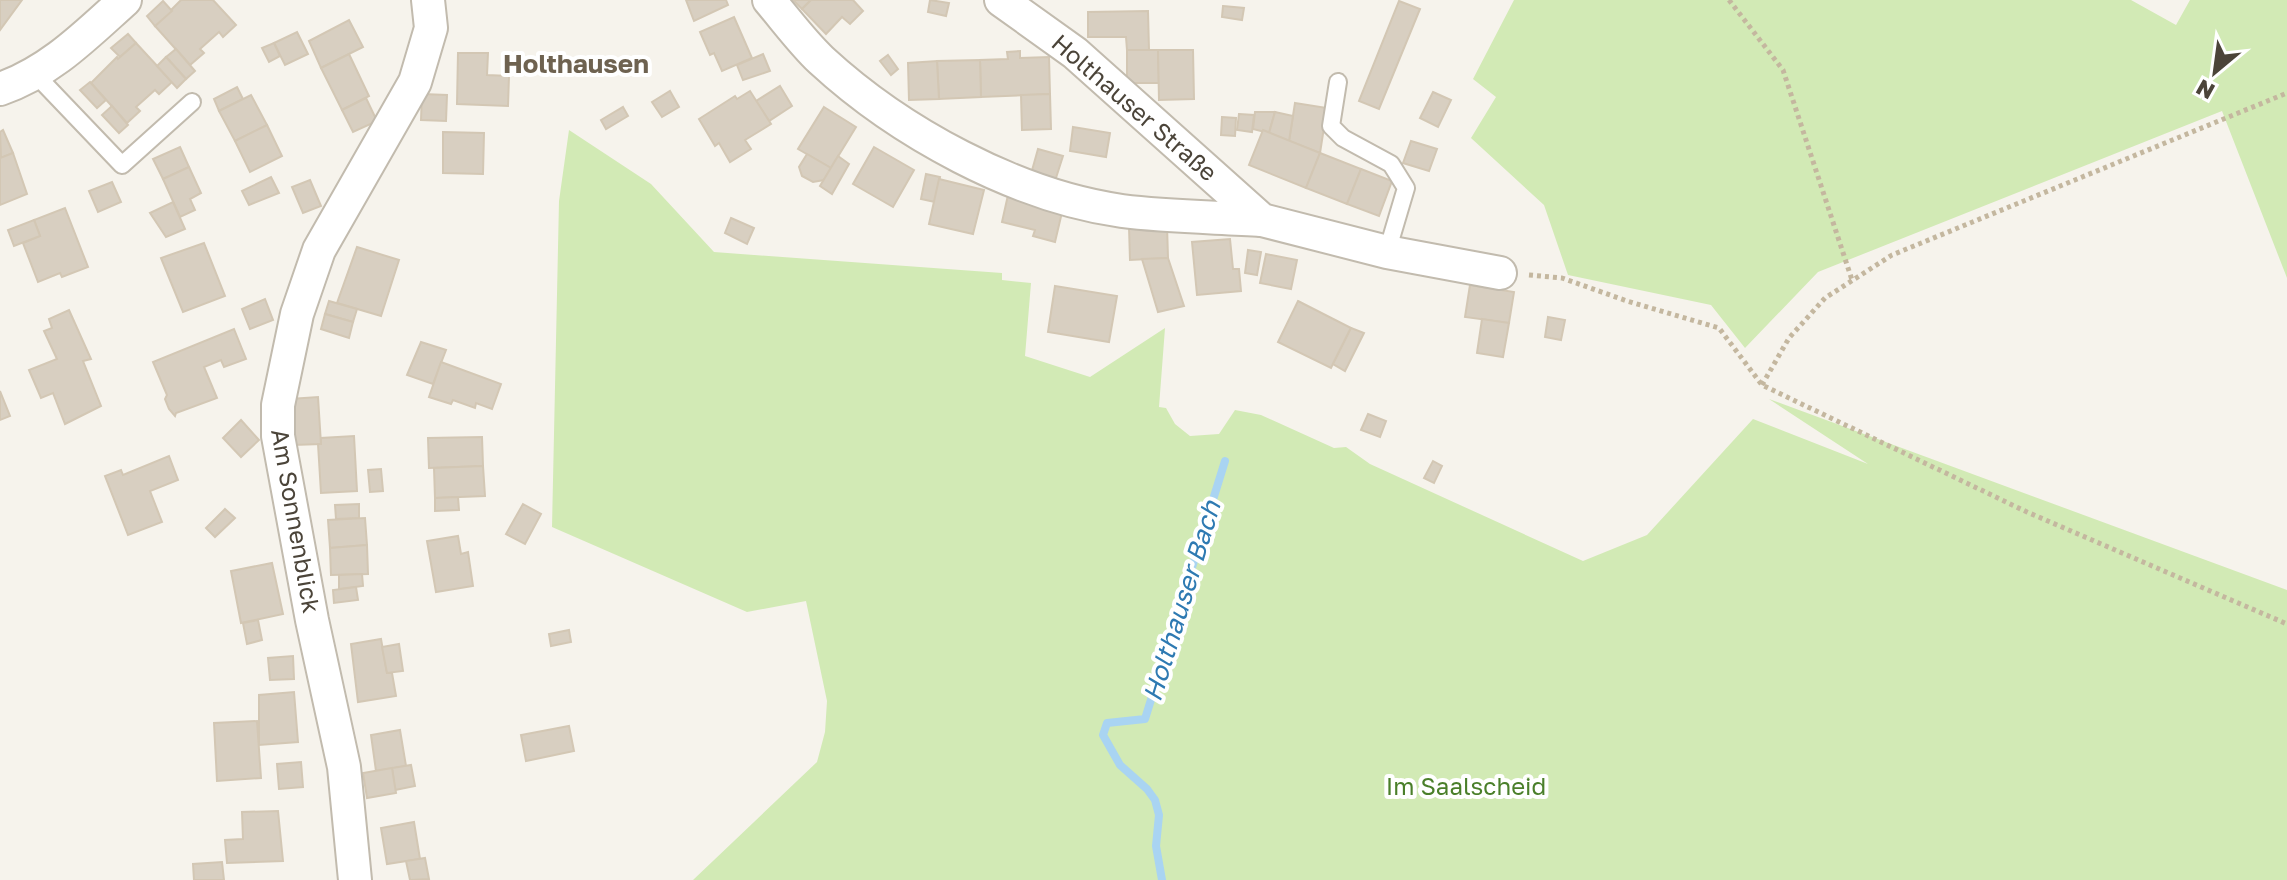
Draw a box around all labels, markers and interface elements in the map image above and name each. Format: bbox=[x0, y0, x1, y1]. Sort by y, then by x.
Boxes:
street label: Holthauser Straße bbox=[1046, 27, 1223, 186]
north arrow bbox=[2175, 32, 2255, 112]
district label: Holthausen bbox=[503, 48, 649, 79]
text: N bbox=[2191, 74, 2219, 106]
street label: Am Sonnenblick bbox=[266, 426, 327, 615]
water label: Holthauser Bach bbox=[1136, 496, 1227, 705]
park label: Im Saalscheid bbox=[1386, 771, 1546, 800]

